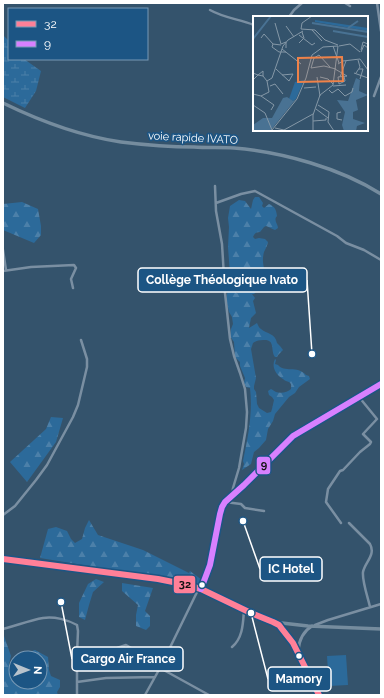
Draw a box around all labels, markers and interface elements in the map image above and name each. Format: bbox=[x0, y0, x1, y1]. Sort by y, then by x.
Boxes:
legend bbox=[8, 8, 148, 60]
inset map bbox=[253, 16, 368, 131]
text: 32 bbox=[44, 17, 57, 31]
text: 9 bbox=[44, 37, 51, 51]
street label: voie rapide IVATO bbox=[148, 129, 238, 147]
callout: Collège Théologique Ivato bbox=[138, 268, 307, 292]
text: Collège Théologique Ivato bbox=[146, 273, 298, 287]
line badge: 9 bbox=[256, 456, 271, 475]
text: 9 bbox=[261, 459, 268, 472]
callout: IC Hotel bbox=[260, 557, 322, 581]
text: IC Hotel bbox=[268, 562, 314, 576]
line badge: 32 bbox=[173, 575, 196, 594]
text: 32 bbox=[179, 578, 191, 591]
unlabelled marker bbox=[197, 580, 207, 590]
callout: Cargo Air France bbox=[72, 647, 183, 671]
north arrow bbox=[8, 650, 48, 690]
unlabelled marker bbox=[294, 651, 304, 661]
text: Cargo Air France bbox=[81, 652, 175, 666]
text: N bbox=[31, 666, 44, 674]
callout: Mamory bbox=[268, 667, 331, 691]
text: Mamory bbox=[276, 672, 323, 686]

